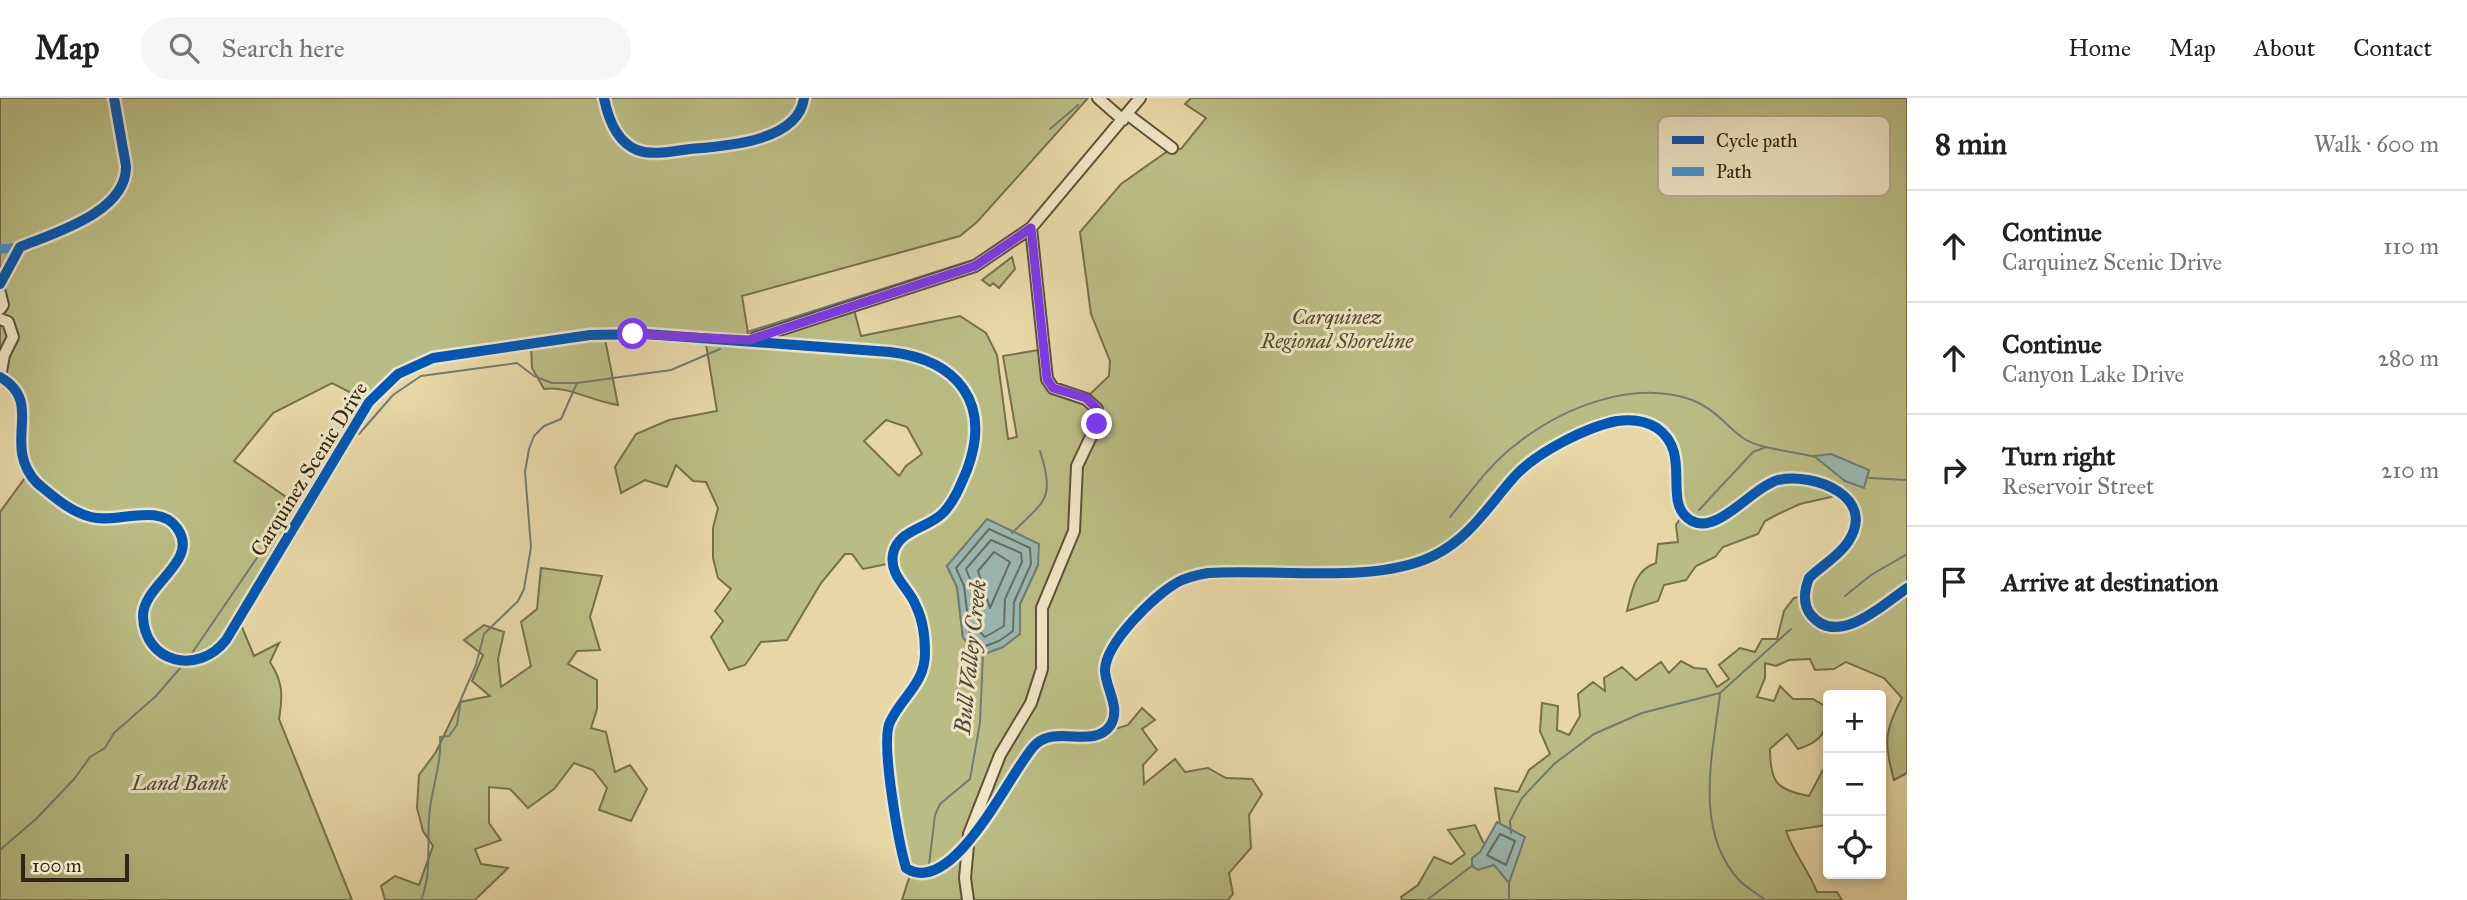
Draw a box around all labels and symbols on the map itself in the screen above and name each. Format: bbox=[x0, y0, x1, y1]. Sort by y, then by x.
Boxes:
legend bbox=[1658, 116, 1890, 196]
text: Cycle path bbox=[1716, 129, 1798, 152]
text: Path bbox=[1716, 160, 1752, 183]
park label: Carquinez Regional Shoreline bbox=[1260, 304, 1414, 354]
route start bbox=[617, 318, 648, 349]
street label: Carquinez Scenic Drive bbox=[245, 377, 373, 561]
route end bbox=[1081, 408, 1112, 439]
water label: Bull Valley Creek bbox=[948, 579, 992, 736]
park label: Land Bank bbox=[131, 770, 229, 796]
scale bar bbox=[21, 851, 130, 883]

